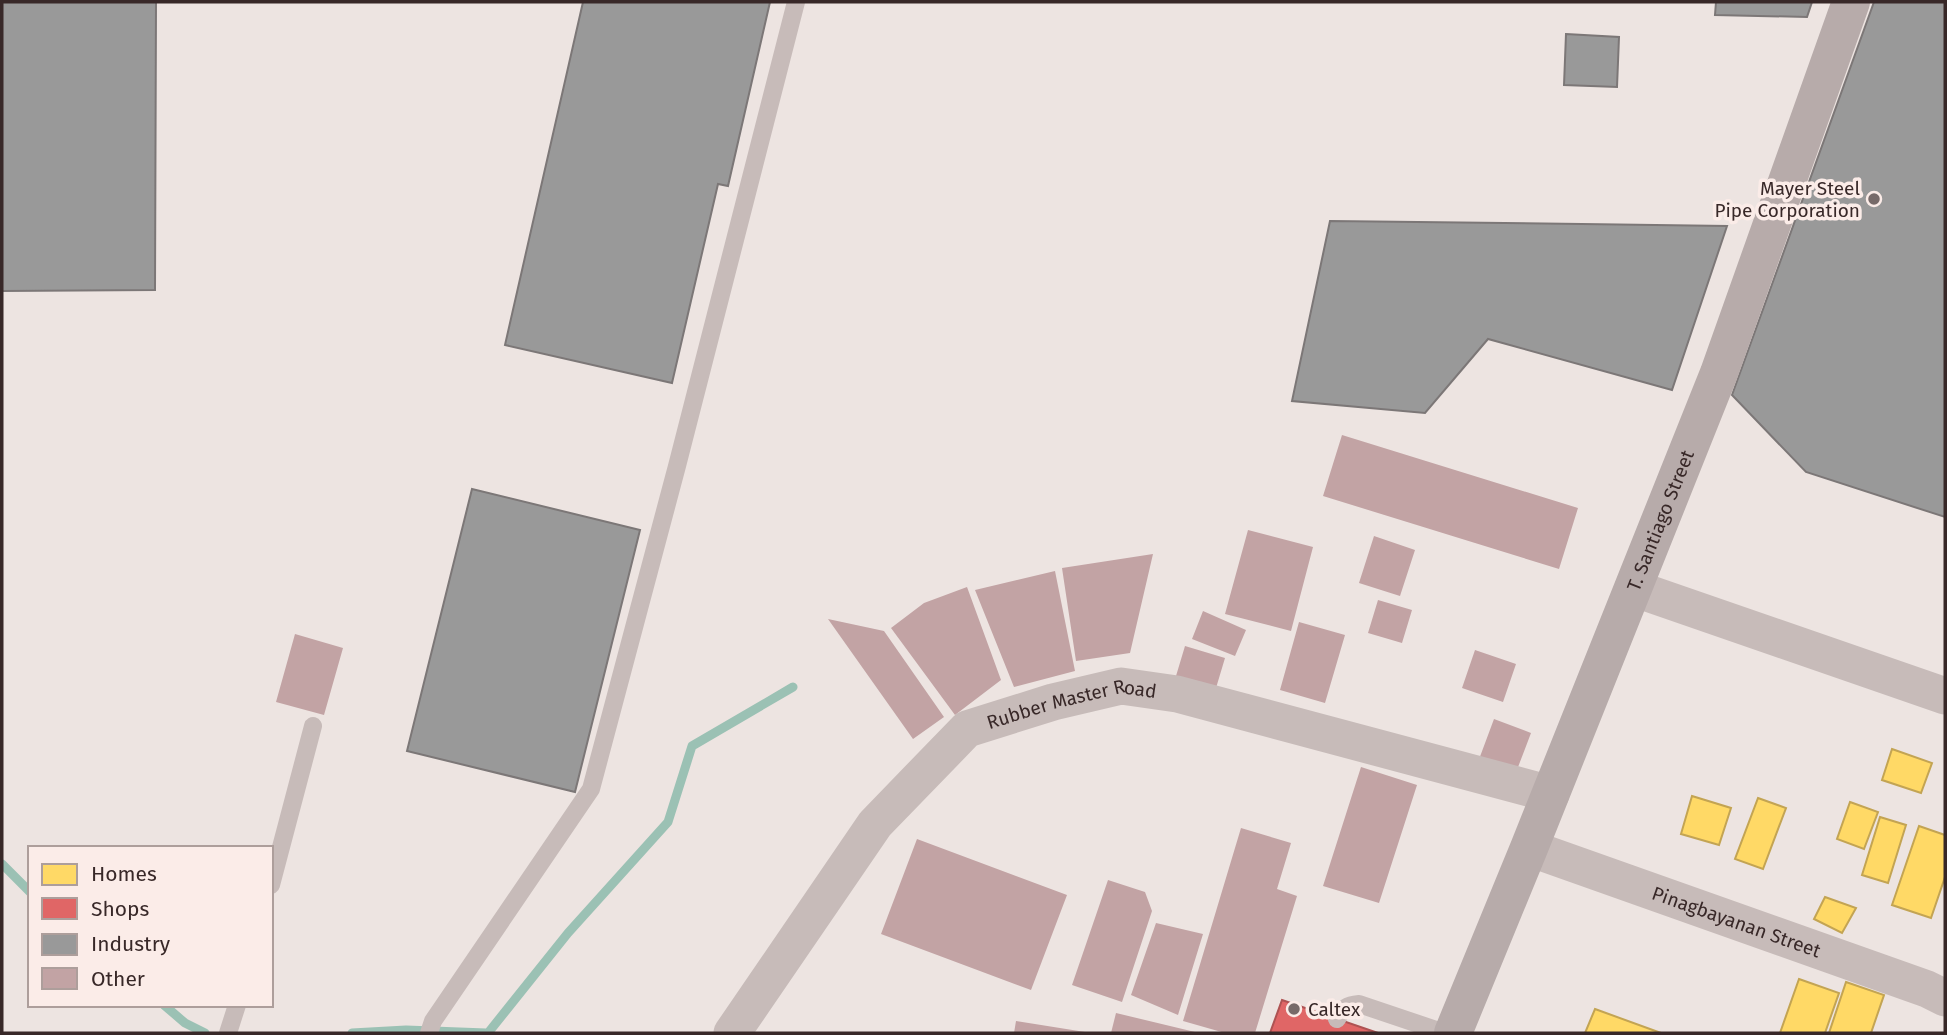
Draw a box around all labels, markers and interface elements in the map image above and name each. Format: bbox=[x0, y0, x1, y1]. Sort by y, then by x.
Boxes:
place label: Mayer Steel Pipe Corporation bbox=[1714, 177, 1860, 222]
marker: Mayer Steel Pipe Corporation bbox=[1866, 191, 1882, 207]
street label: T. Santiago Street bbox=[1622, 446, 1699, 594]
street label: Rubber Master Road bbox=[984, 674, 1158, 734]
legend bbox=[28, 846, 273, 1007]
text: Homes bbox=[91, 861, 157, 887]
street label: Pinagbayanan Street bbox=[1649, 881, 1824, 962]
text: Shops bbox=[91, 896, 149, 922]
text: Industry bbox=[91, 931, 171, 957]
text: Other bbox=[91, 966, 145, 992]
place label: Caltex bbox=[1308, 998, 1361, 1021]
marker: Caltex bbox=[1286, 1001, 1302, 1017]

